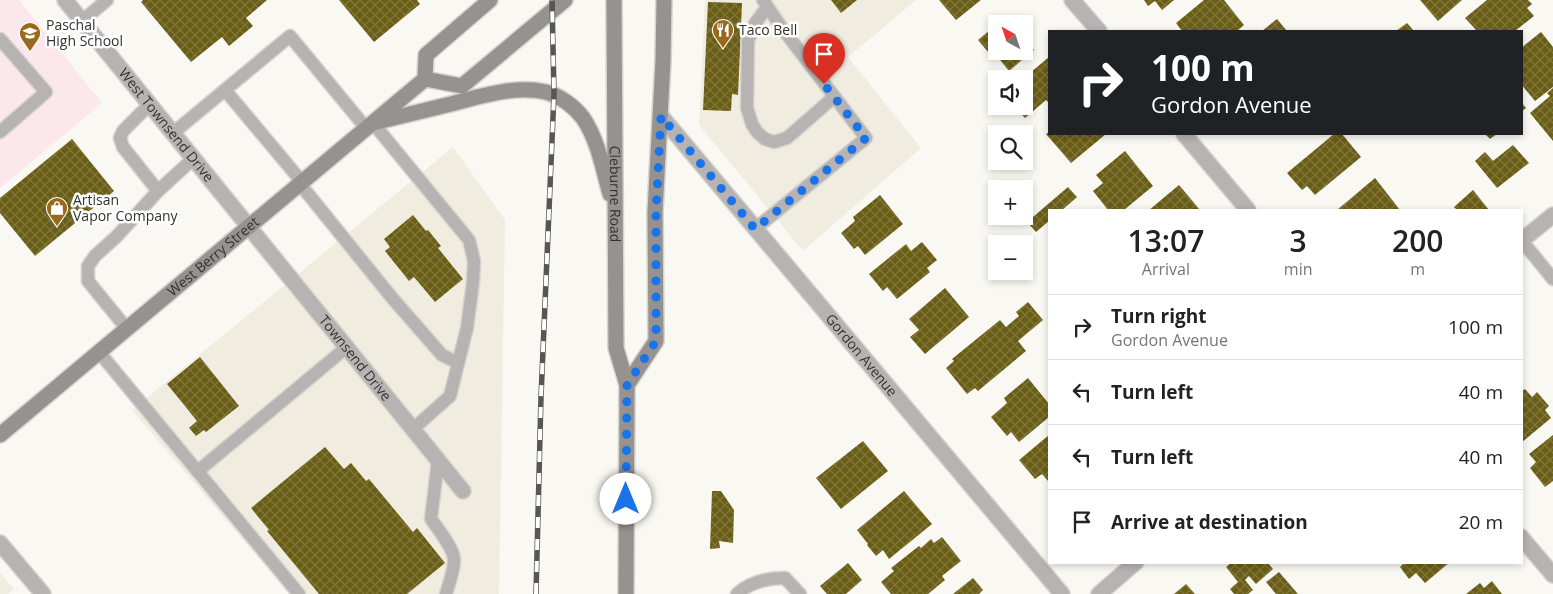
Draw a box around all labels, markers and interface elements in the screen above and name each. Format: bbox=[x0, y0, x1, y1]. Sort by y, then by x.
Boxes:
place label: Paschal High School bbox=[46, 15, 123, 50]
north arrow bbox=[988, 15, 1032, 60]
map controls bbox=[988, 15, 1033, 280]
restaurant icon: Taco Bell bbox=[711, 18, 735, 49]
place label: Taco Bell bbox=[739, 20, 797, 39]
school or university icon: Paschal High School bbox=[18, 21, 42, 52]
pin bbox=[803, 33, 845, 84]
icon: arrive bbox=[810, 40, 838, 68]
text: 100 m bbox=[1151, 44, 1255, 91]
icon: right bbox=[1068, 50, 1133, 115]
street label: West Townsend Drive bbox=[115, 64, 219, 186]
button: sound bbox=[988, 70, 1033, 115]
text: Gordon Avenue bbox=[1151, 89, 1312, 119]
button: search bbox=[988, 125, 1033, 170]
street label: Cleburne Road bbox=[606, 146, 625, 242]
button: + bbox=[988, 180, 1033, 225]
place label: Artisan Vapor Company bbox=[73, 190, 179, 225]
shop icon: Artisan Vapor Company bbox=[45, 196, 69, 227]
street label: West Berry Street bbox=[163, 212, 263, 300]
text: 13:07 bbox=[1128, 220, 1204, 261]
text: 3 bbox=[1290, 220, 1307, 261]
text: 200 bbox=[1392, 220, 1443, 261]
button: − bbox=[988, 235, 1033, 280]
text: Arrival bbox=[1142, 258, 1190, 280]
text: min bbox=[1284, 258, 1313, 280]
text: m bbox=[1410, 258, 1425, 280]
text: Turn right bbox=[1111, 303, 1206, 329]
street label: Gordon Avenue bbox=[822, 309, 902, 400]
street label: Townsend Drive bbox=[315, 311, 396, 405]
icon: right bbox=[1068, 313, 1096, 341]
text: 100 m bbox=[1448, 314, 1503, 340]
text: Gordon Avenue bbox=[1111, 329, 1228, 351]
icon: left bbox=[1068, 378, 1096, 406]
text: Turn left bbox=[1111, 379, 1193, 405]
text: 40 m bbox=[1459, 379, 1503, 405]
icon: left bbox=[1068, 443, 1096, 471]
text: Turn left bbox=[1111, 444, 1193, 470]
text: 40 m bbox=[1459, 444, 1503, 470]
position arrow bbox=[599, 472, 651, 524]
icon: arrive bbox=[1068, 508, 1096, 536]
text: Arrive at destination bbox=[1111, 509, 1308, 535]
text: 20 m bbox=[1459, 509, 1503, 535]

